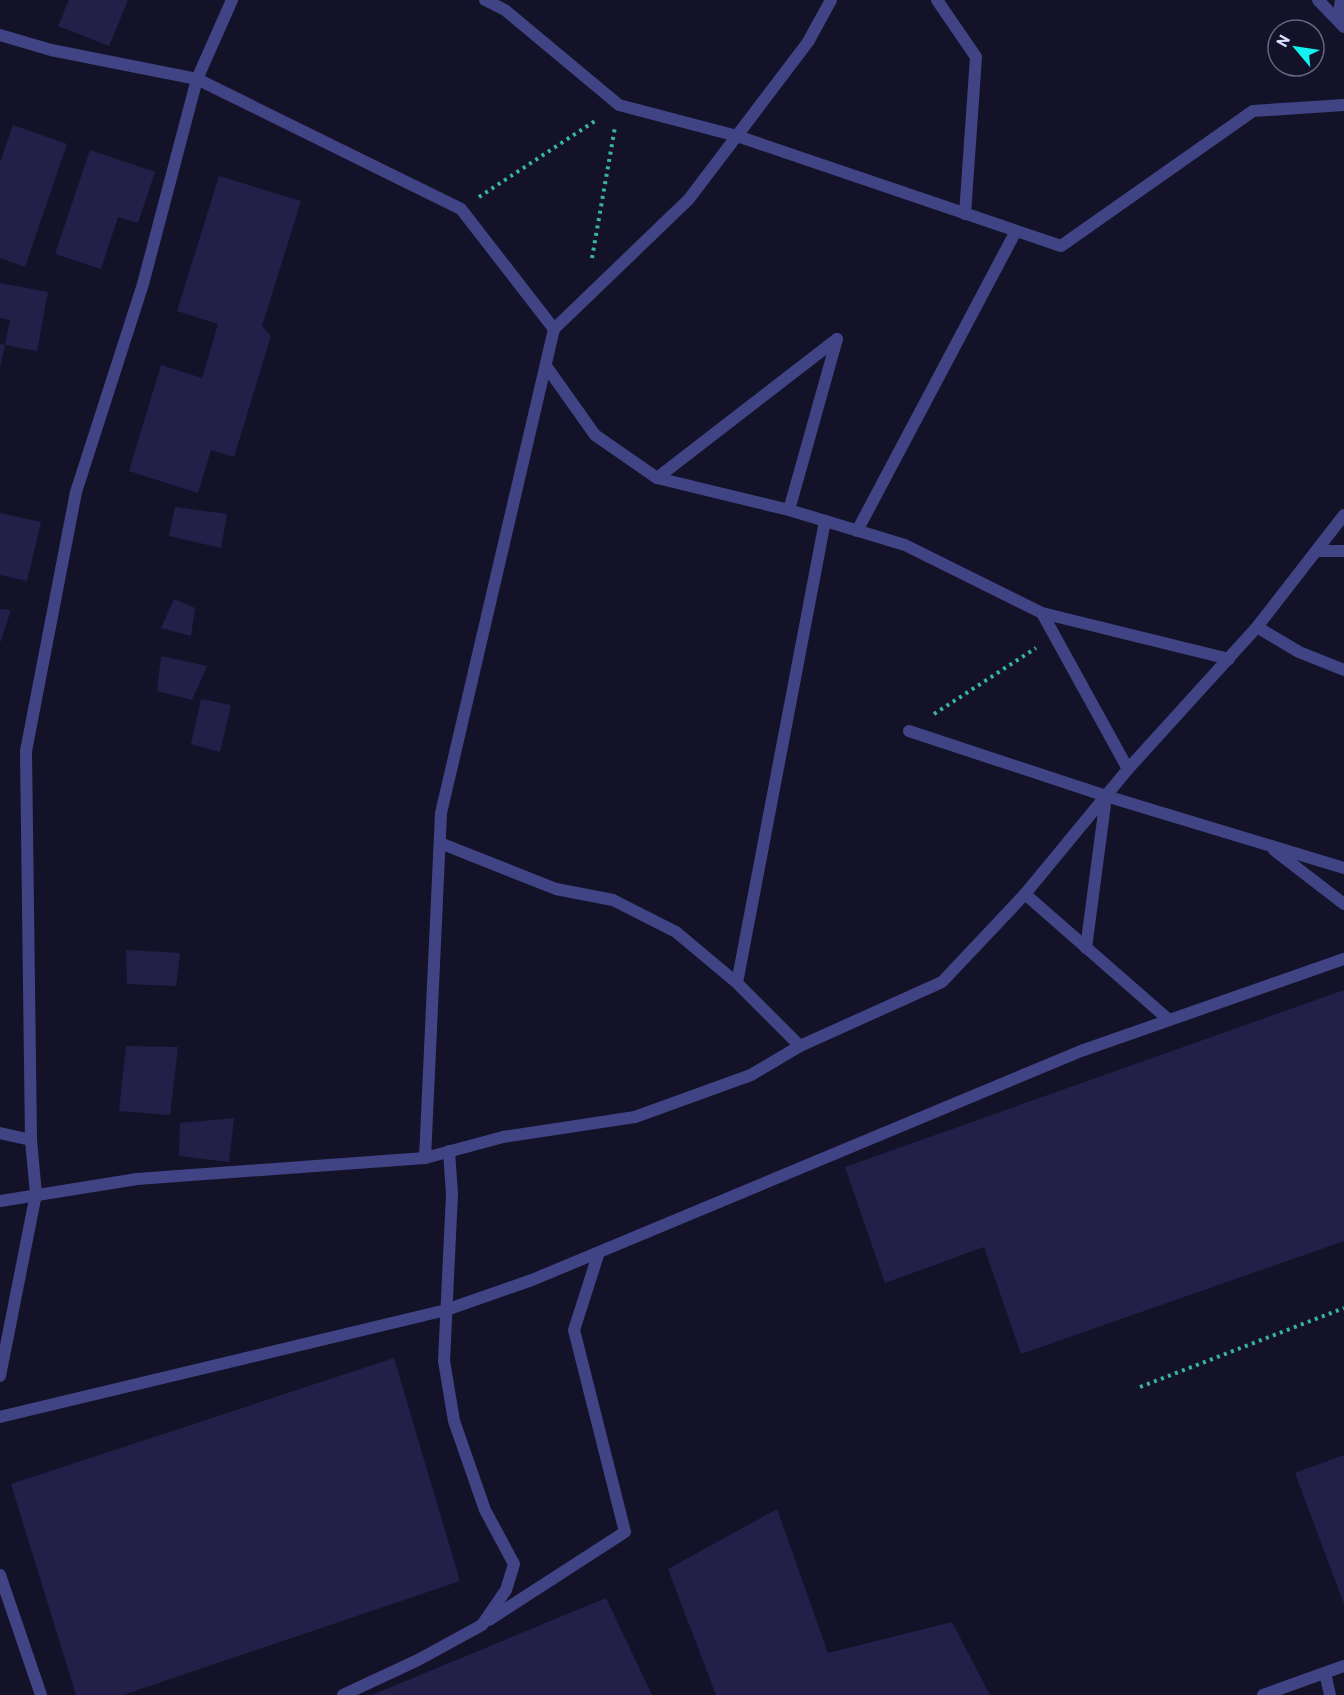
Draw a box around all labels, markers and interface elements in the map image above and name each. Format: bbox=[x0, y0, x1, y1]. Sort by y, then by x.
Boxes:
north arrow bbox=[1266, 18, 1326, 78]
text: N bbox=[1272, 31, 1293, 50]

